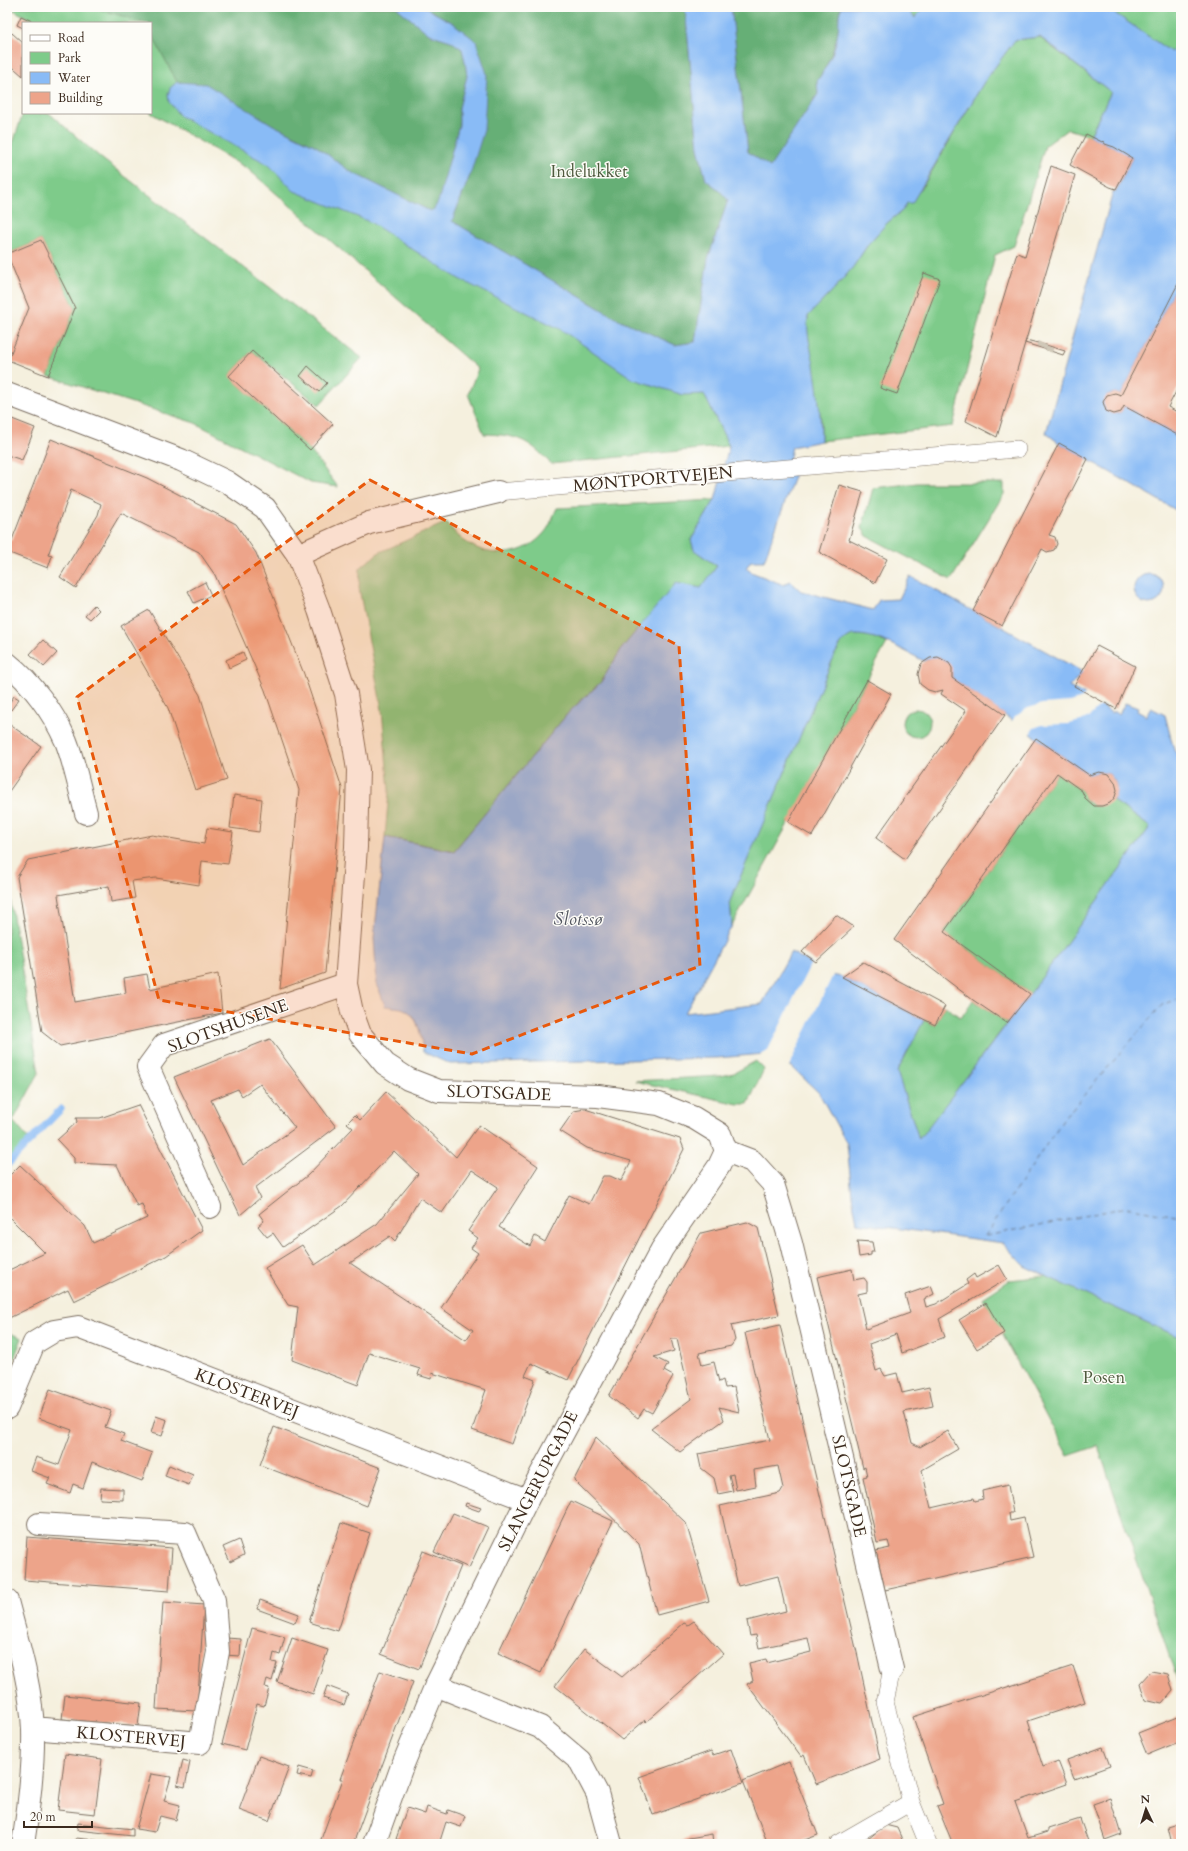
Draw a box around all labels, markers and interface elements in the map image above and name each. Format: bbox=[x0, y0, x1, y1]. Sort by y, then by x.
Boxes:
legend bbox=[22, 22, 152, 114]
text: Road bbox=[58, 30, 85, 46]
text: Park bbox=[58, 50, 82, 66]
text: Water bbox=[57, 70, 91, 86]
text: Building bbox=[58, 90, 103, 106]
park label: Indelukket bbox=[550, 160, 628, 183]
street label: MØNTPORTVEJEN bbox=[572, 461, 734, 497]
water label: Slotssø bbox=[554, 907, 603, 932]
street label: SLOTSHUSENE bbox=[165, 994, 291, 1058]
street label: SLOTSGADE bbox=[446, 1080, 552, 1106]
street label: KLOSTERVEJ bbox=[192, 1363, 302, 1423]
park label: Posen bbox=[1083, 1366, 1125, 1389]
street label: SLANGERUPGADE bbox=[493, 1407, 583, 1555]
street label: SLOTSGADE bbox=[826, 1433, 872, 1539]
street label: KLOSTERVEJ bbox=[75, 1721, 187, 1753]
north arrow bbox=[1126, 1789, 1166, 1829]
text: N bbox=[1140, 1792, 1151, 1807]
scale bar bbox=[24, 1803, 92, 1829]
text: 20 m bbox=[30, 1809, 57, 1825]

